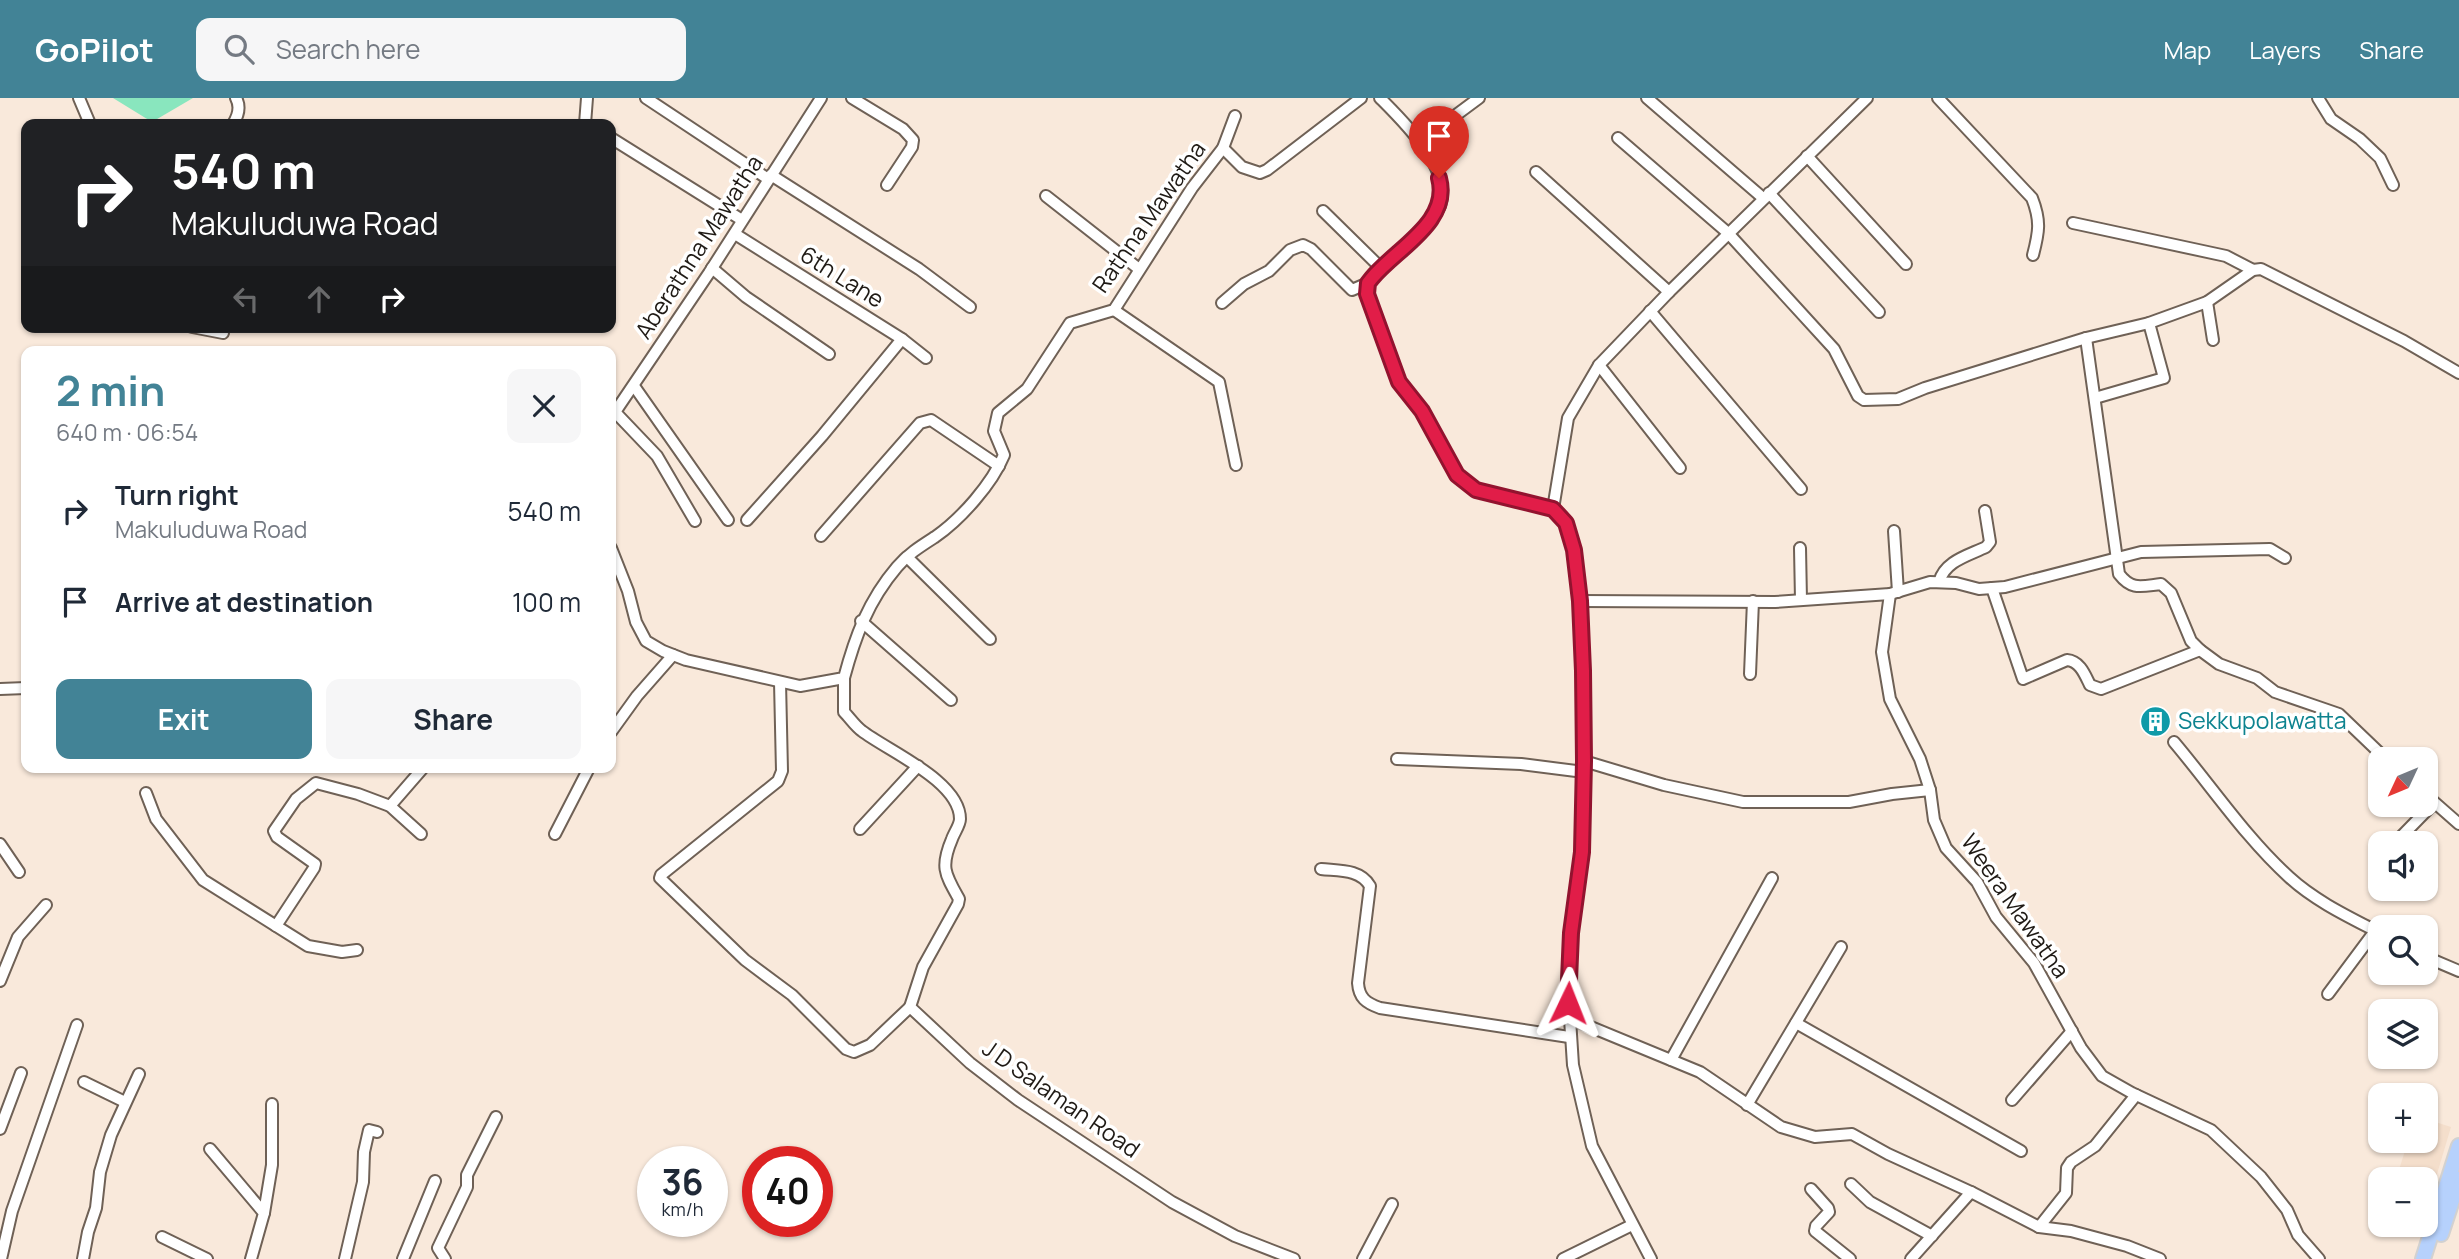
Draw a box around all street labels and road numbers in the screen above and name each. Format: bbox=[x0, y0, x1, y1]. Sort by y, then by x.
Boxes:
street label: Rathna Mawatha bbox=[1084, 134, 1212, 299]
street label: Aberathna Mawatha bbox=[627, 148, 770, 345]
street label: 6th Lane bbox=[794, 238, 891, 314]
street label: Weera Mawatha bbox=[1954, 827, 2077, 984]
street label: J D Salaman Road bbox=[976, 1032, 1147, 1164]

